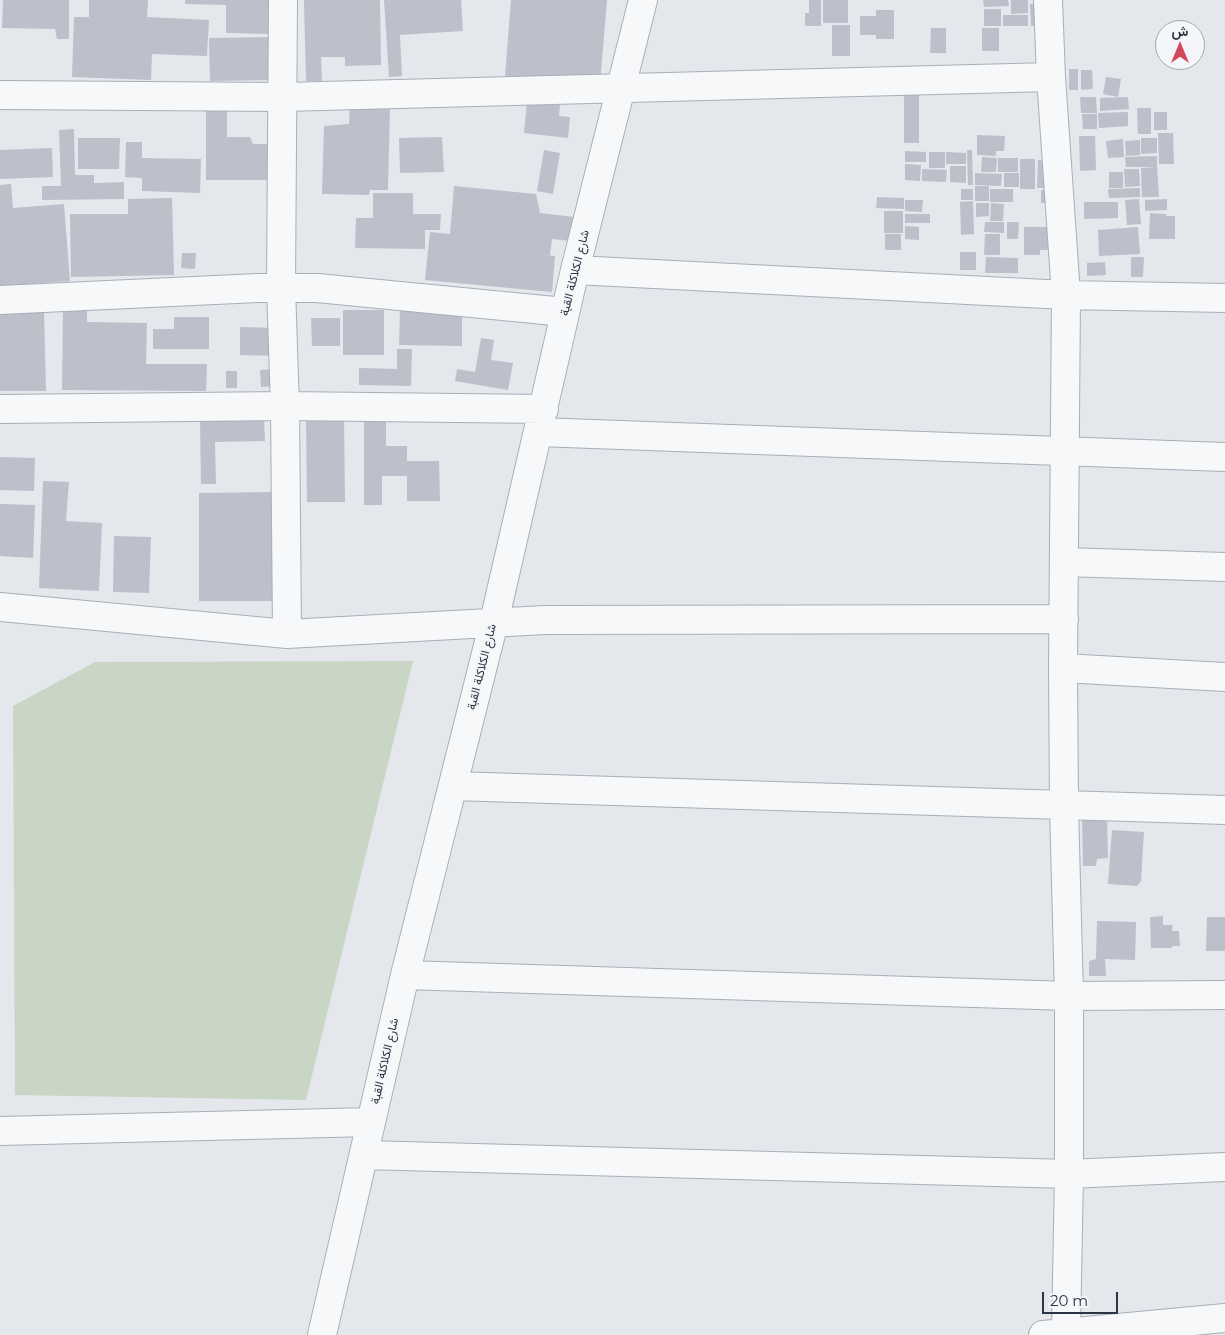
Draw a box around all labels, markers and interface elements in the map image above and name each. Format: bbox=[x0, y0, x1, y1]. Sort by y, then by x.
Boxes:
north arrow bbox=[1155, 20, 1205, 70]
text: ش bbox=[1172, 22, 1188, 40]
street label: شارع الكلاكلة القبة bbox=[557, 229, 593, 317]
street label: شارع الكلاكلة القبة bbox=[464, 623, 500, 711]
street label: شارع الكلاكلة القبة bbox=[368, 1017, 402, 1105]
scale bar bbox=[1045, 1282, 1121, 1314]
text: 20 m bbox=[1050, 1291, 1088, 1310]

